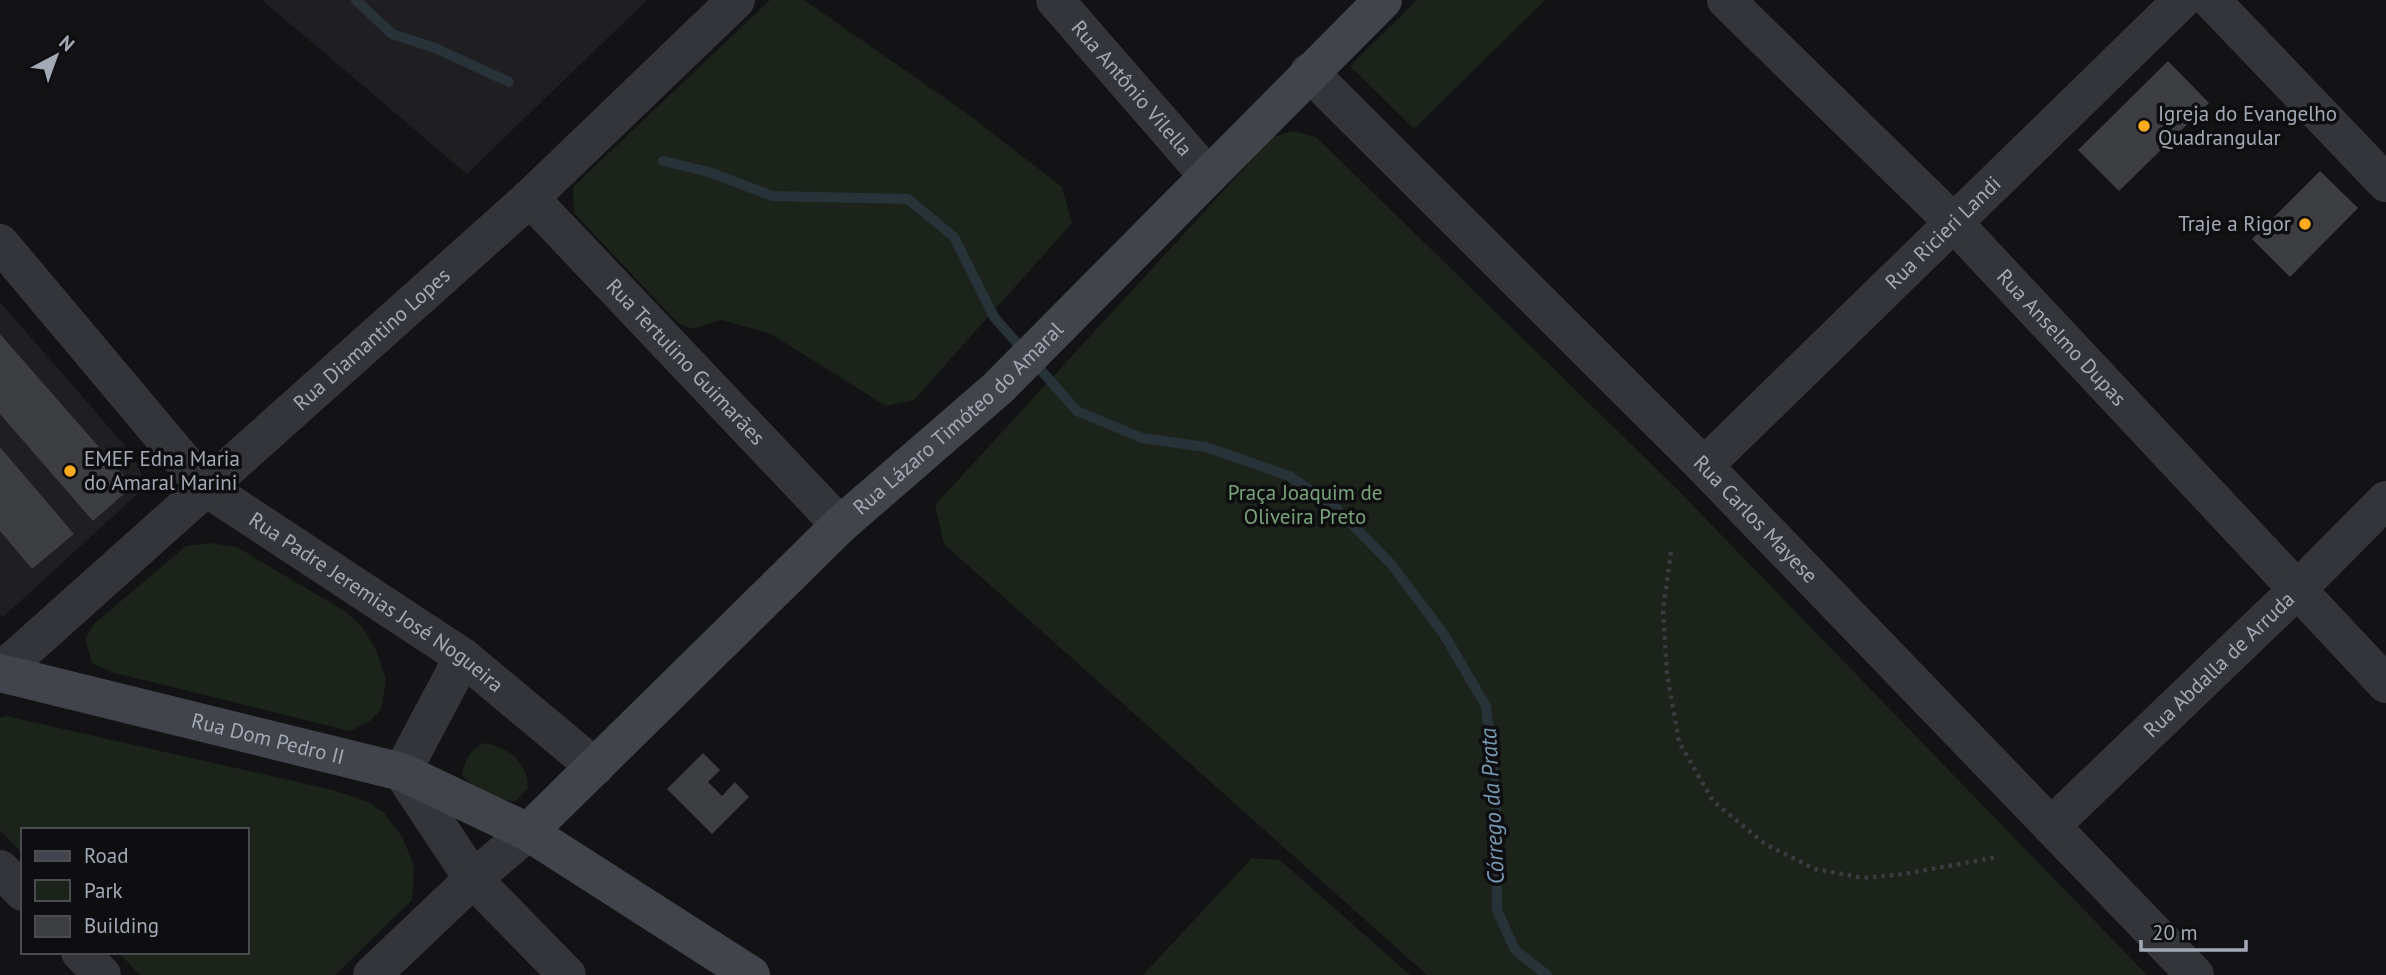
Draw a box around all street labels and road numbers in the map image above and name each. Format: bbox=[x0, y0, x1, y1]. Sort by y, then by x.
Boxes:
street label: Rua Antônio Vilella bbox=[1066, 14, 1199, 162]
street label: Rua Ricieri Landi bbox=[1879, 170, 2006, 295]
street label: Rua Diamantino Lopes bbox=[288, 262, 456, 416]
street label: Rua Anselmo Dupas bbox=[1991, 263, 2132, 411]
street label: Rua Tertulino Guimarães bbox=[601, 273, 771, 451]
street label: Rua Lázaro Timóteo do Amaral bbox=[847, 316, 1069, 521]
street label: Rua Carlos Mayese bbox=[1688, 449, 1824, 589]
street label: Rua Padre Jeremias José Nogueira bbox=[244, 506, 509, 698]
street label: Rua Abdalla de Arruda bbox=[2138, 586, 2300, 743]
street label: Rua Dom Pedro II bbox=[189, 707, 347, 770]

